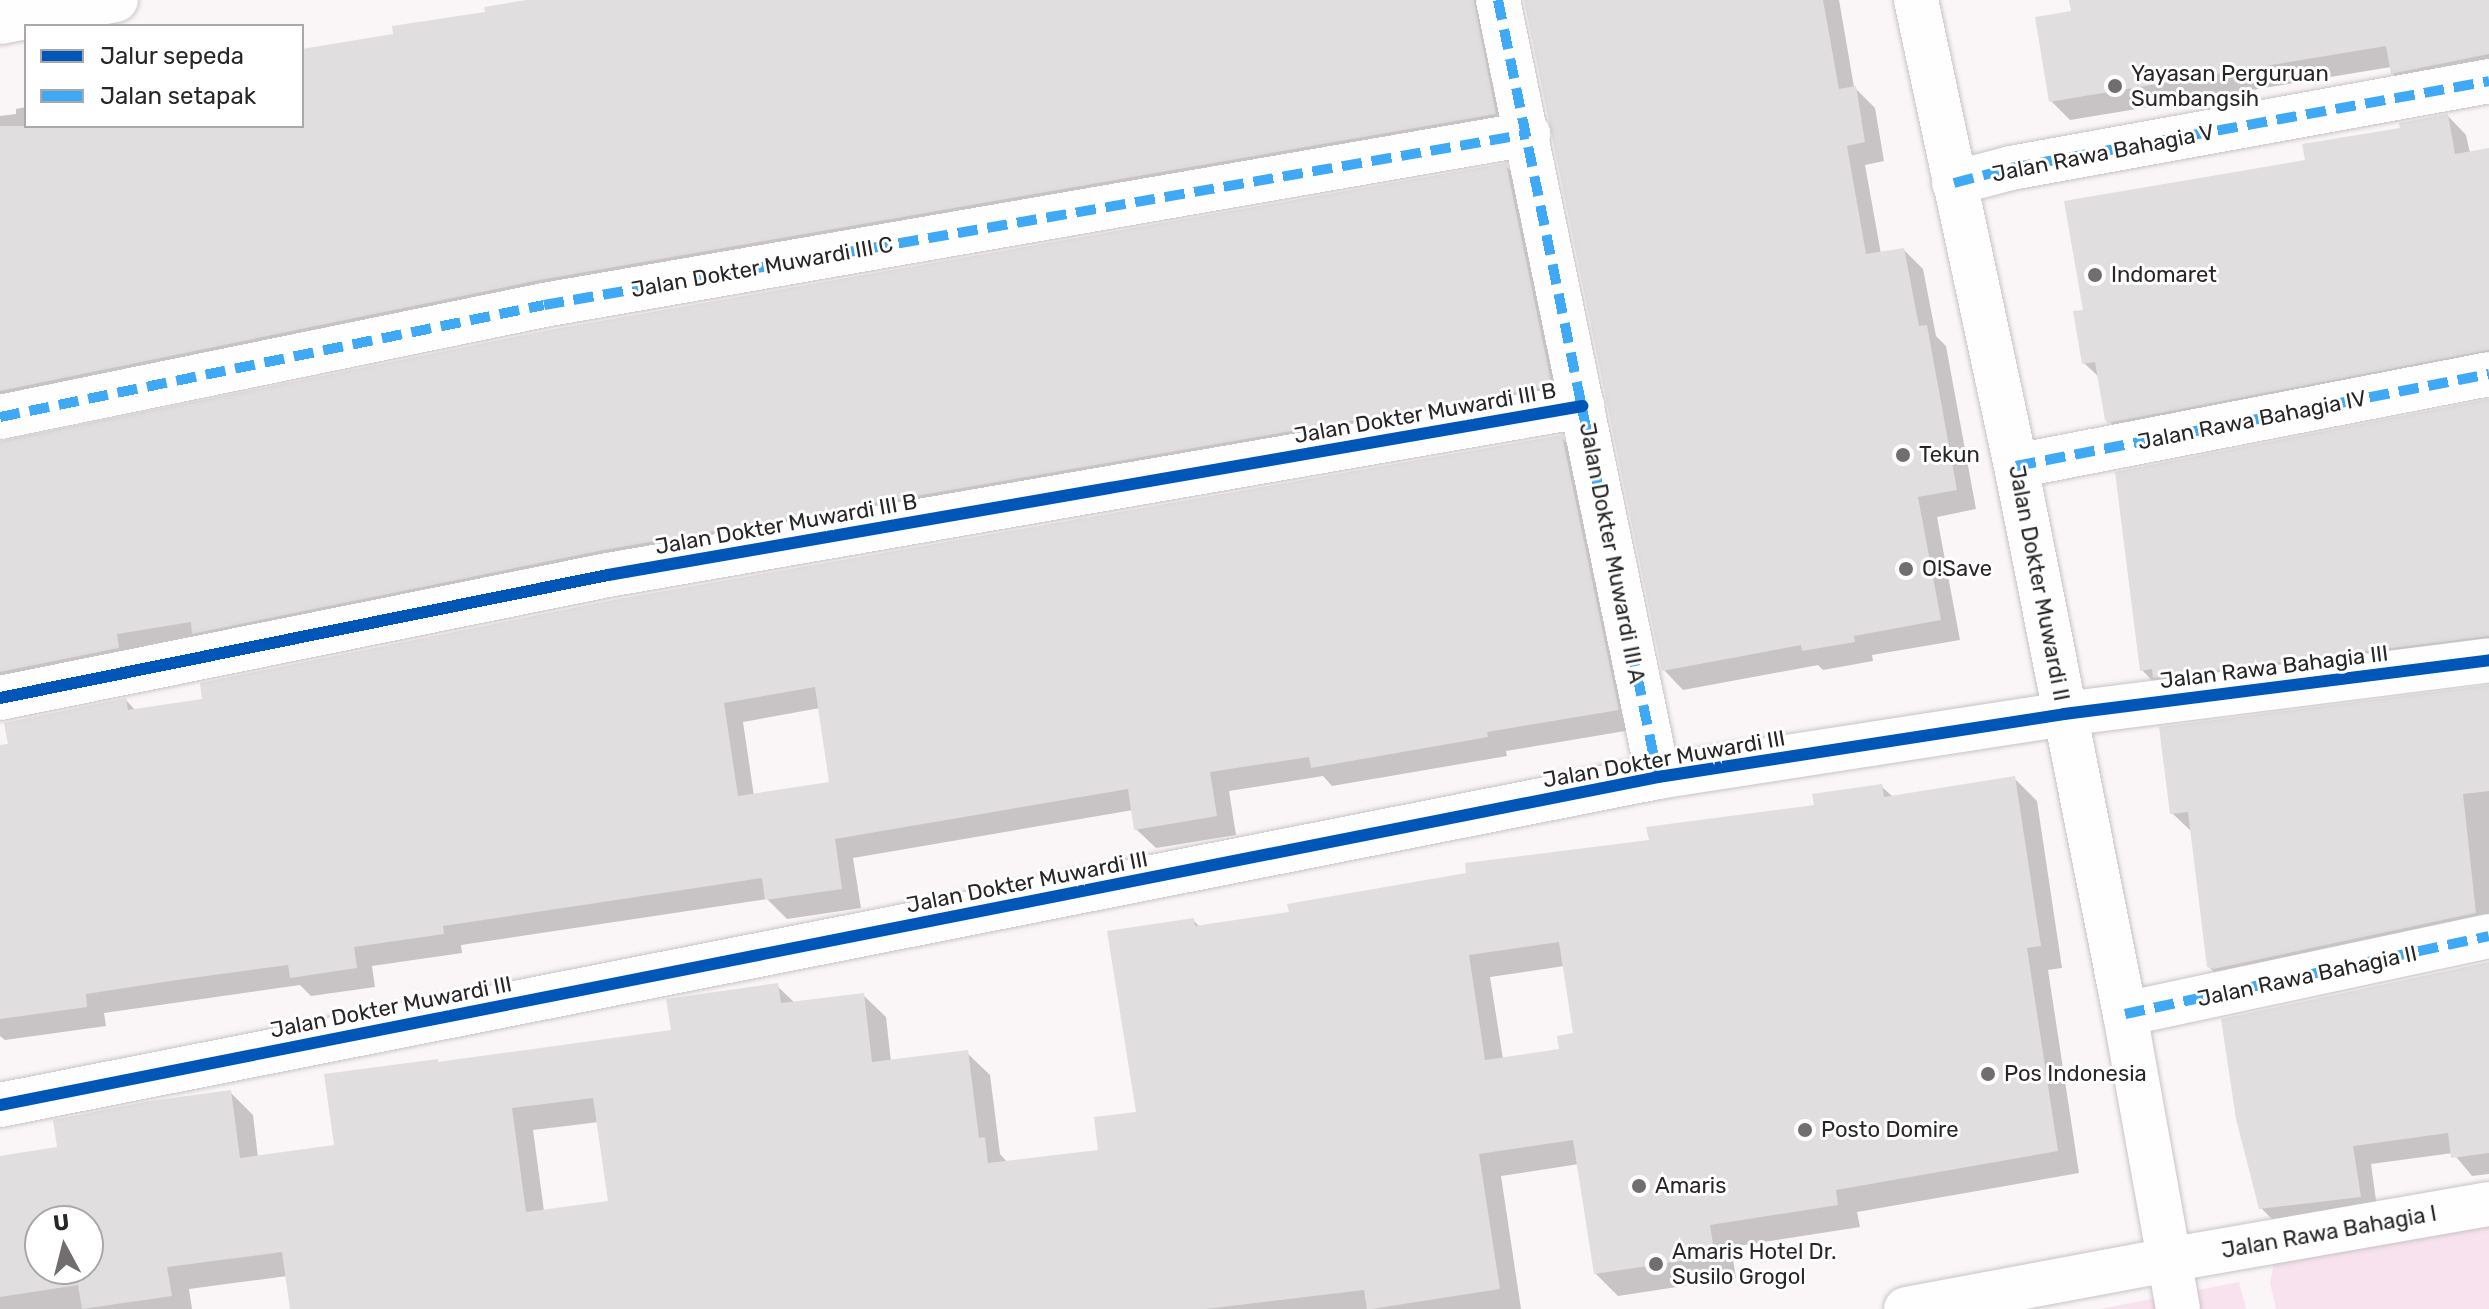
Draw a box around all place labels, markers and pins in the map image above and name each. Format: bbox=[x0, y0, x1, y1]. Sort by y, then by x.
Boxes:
place label: Yayasan Perguruan Sumbangsih bbox=[2131, 60, 2329, 112]
marker: Yayasan Perguruan Sumbangsih bbox=[2106, 77, 2124, 95]
place label: Indomaret bbox=[2111, 262, 2217, 288]
marker: Indomaret bbox=[2086, 266, 2104, 284]
place label: Tekun bbox=[1919, 442, 1980, 468]
marker: Tekun bbox=[1894, 446, 1912, 464]
place label: O!Save bbox=[1922, 556, 1992, 582]
marker: O!Save bbox=[1897, 560, 1915, 578]
place label: Pos Indonesia bbox=[2004, 1061, 2147, 1087]
marker: Pos Indonesia bbox=[1979, 1065, 1997, 1083]
place label: Posto Domire bbox=[1821, 1117, 1959, 1143]
marker: Posto Domire bbox=[1796, 1121, 1814, 1139]
place label: Amaris bbox=[1655, 1173, 1726, 1199]
marker: Amaris bbox=[1630, 1177, 1648, 1195]
place label: Amaris Hotel Dr. Susilo Grogol bbox=[1672, 1238, 1837, 1290]
marker: Amaris Hotel Dr. Susilo Grogol bbox=[1647, 1255, 1665, 1273]

